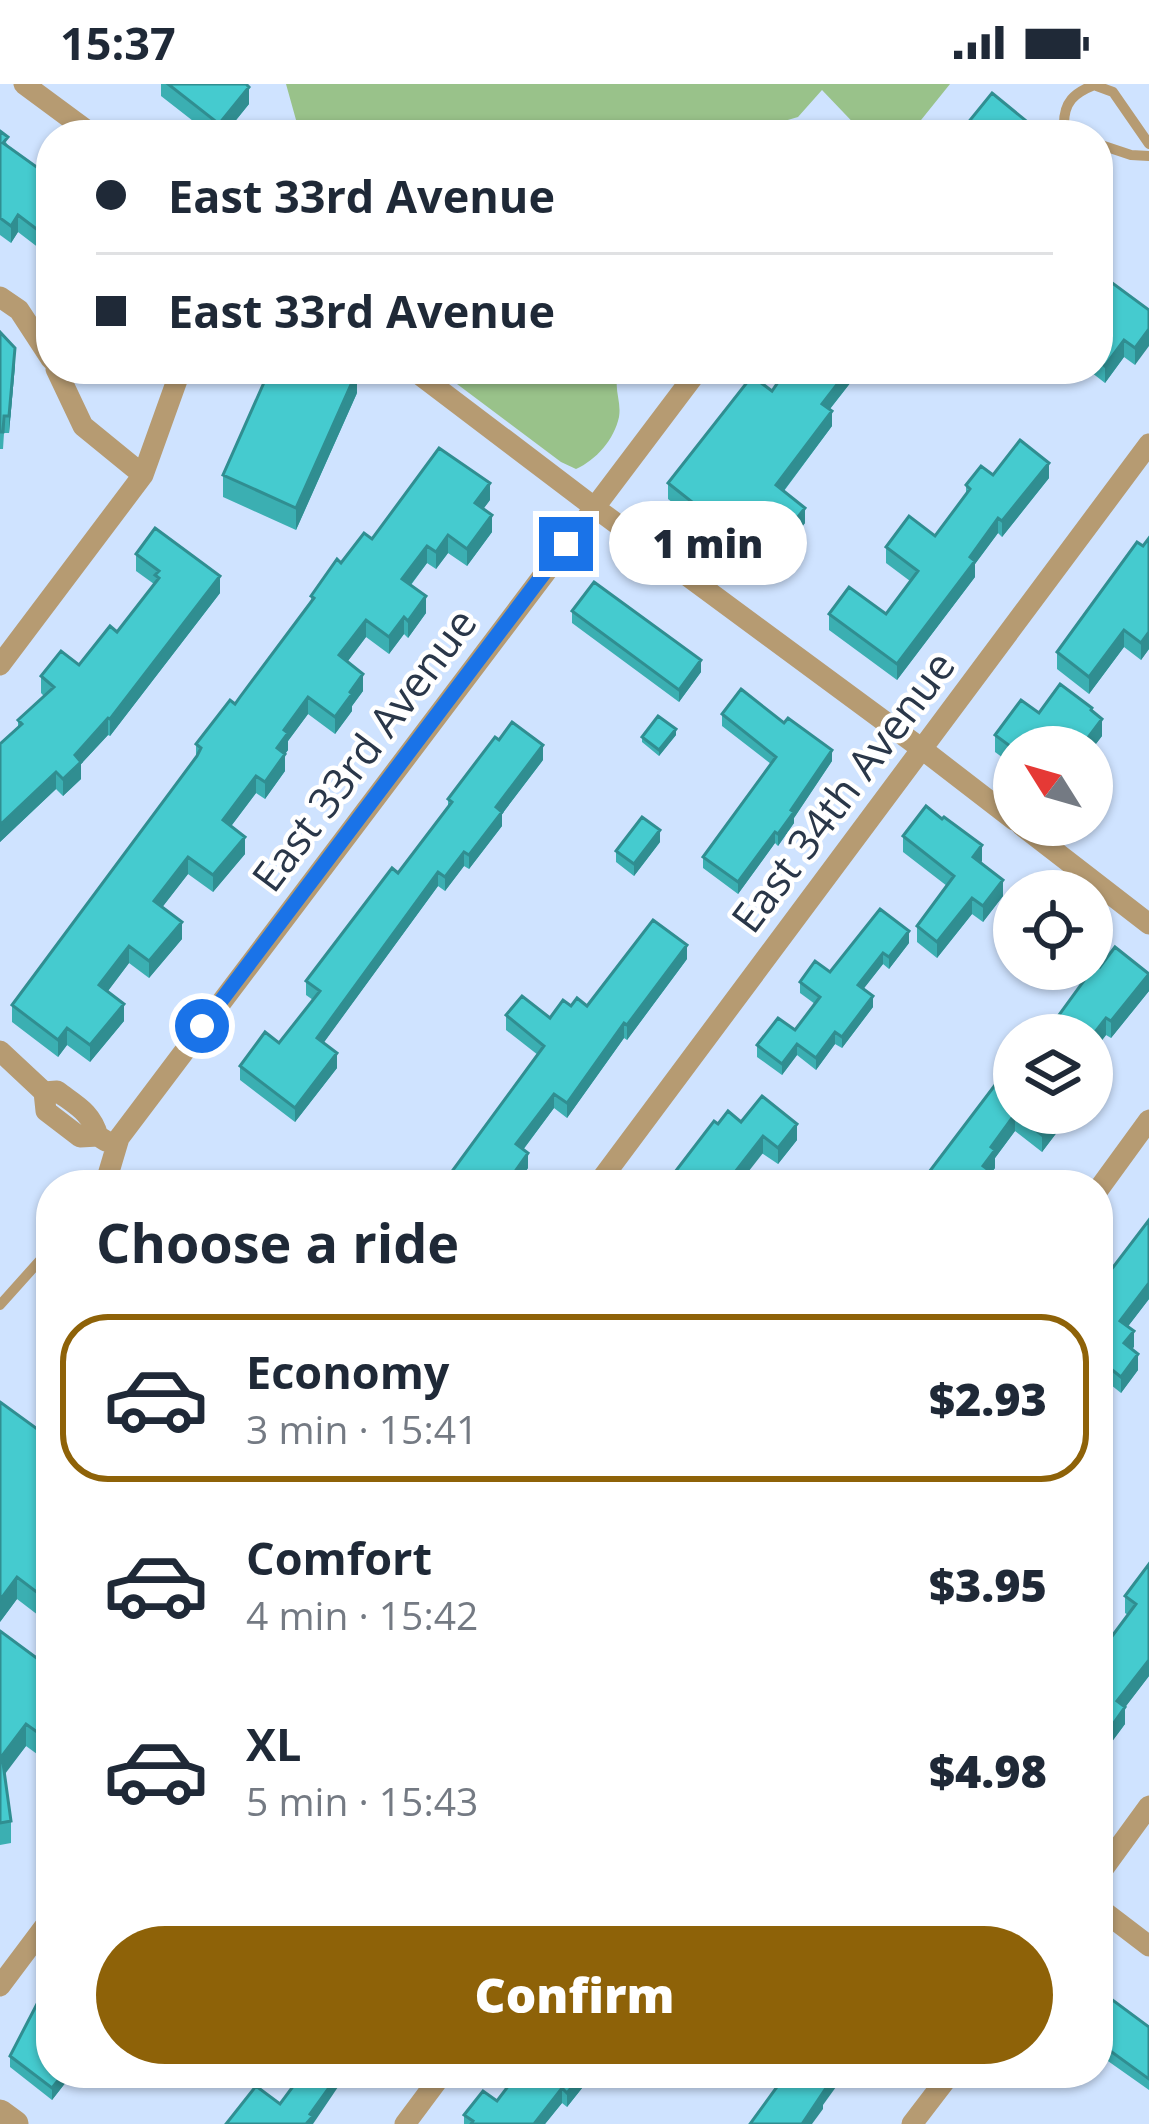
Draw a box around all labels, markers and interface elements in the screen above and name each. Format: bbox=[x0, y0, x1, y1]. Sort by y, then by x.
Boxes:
text: 15:37 bbox=[60, 12, 176, 73]
text: East 33rd Avenue bbox=[168, 165, 555, 226]
text: East 33rd Avenue bbox=[168, 280, 555, 341]
callout: 1 min bbox=[608, 502, 806, 586]
text: 1 min bbox=[653, 516, 763, 569]
route end bbox=[539, 517, 593, 571]
street label: East 33rd Avenue bbox=[238, 596, 488, 902]
street label: East 34th Avenue bbox=[717, 639, 967, 943]
north arrow bbox=[993, 726, 1113, 846]
map controls bbox=[993, 726, 1113, 1134]
button: locate bbox=[993, 870, 1113, 990]
route start bbox=[175, 999, 229, 1053]
button: layers bbox=[993, 1014, 1113, 1134]
text: Choose a ride bbox=[96, 1205, 459, 1279]
text: Economy bbox=[246, 1341, 449, 1402]
icon: car bbox=[102, 1344, 210, 1452]
text: $2.93 bbox=[929, 1368, 1047, 1429]
text: 3 min · 15:41 bbox=[246, 1402, 478, 1455]
text: Comfort bbox=[246, 1527, 432, 1588]
icon: car bbox=[102, 1530, 210, 1638]
text: $3.95 bbox=[929, 1554, 1047, 1615]
text: 4 min · 15:42 bbox=[246, 1588, 478, 1641]
text: XL bbox=[246, 1713, 301, 1774]
icon: car bbox=[102, 1716, 210, 1824]
text: $4.98 bbox=[929, 1740, 1047, 1801]
text: 5 min · 15:43 bbox=[246, 1774, 478, 1827]
button: Confirm bbox=[96, 1926, 1053, 2064]

